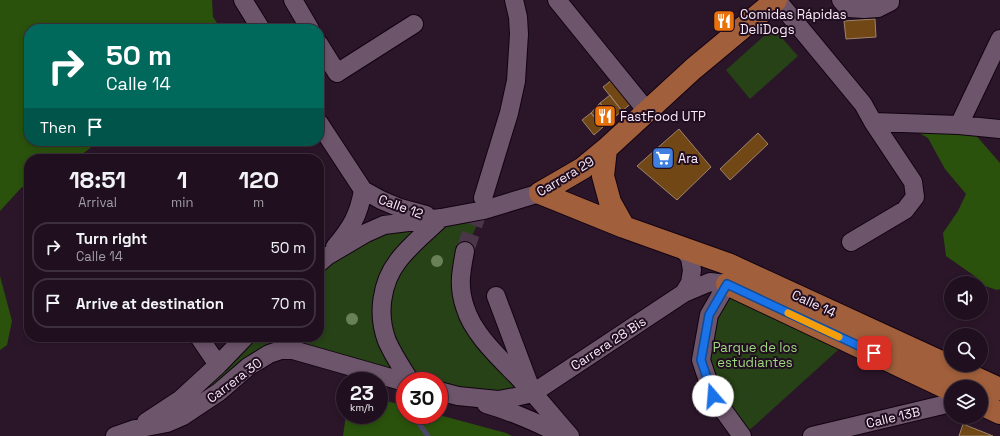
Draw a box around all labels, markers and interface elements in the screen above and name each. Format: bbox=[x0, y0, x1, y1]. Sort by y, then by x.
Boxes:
place label: Comidas Rápidas DeliDogs bbox=[740, 6, 847, 38]
restaurant icon: Comidas Rápidas DeliDogs bbox=[711, 8, 737, 34]
text: 50 m bbox=[106, 37, 172, 73]
icon: right bbox=[40, 40, 92, 92]
text: Calle 14 bbox=[106, 72, 171, 95]
restaurant icon: FastFood UTP bbox=[592, 103, 618, 129]
place label: FastFood UTP bbox=[620, 108, 706, 125]
icon: arrive bbox=[84, 116, 106, 138]
text: Then bbox=[40, 118, 76, 137]
supermarket icon: Ara bbox=[650, 145, 676, 171]
place label: Ara bbox=[678, 150, 699, 167]
street label: Carrera 29 bbox=[533, 153, 597, 200]
text: 18:51 bbox=[69, 164, 126, 195]
text: 1 bbox=[177, 164, 188, 195]
text: 120 bbox=[238, 164, 279, 195]
street label: Calle 12 bbox=[376, 191, 426, 222]
text: Arrival bbox=[78, 194, 117, 211]
text: min bbox=[171, 194, 193, 211]
text: m bbox=[253, 194, 264, 211]
text: Turn right bbox=[76, 229, 147, 248]
icon: right bbox=[42, 236, 64, 258]
text: 50 m bbox=[271, 238, 306, 257]
text: Calle 14 bbox=[76, 248, 123, 265]
map controls bbox=[944, 276, 988, 424]
button: sound bbox=[944, 276, 988, 320]
street label: Calle 14 bbox=[789, 286, 839, 321]
icon: arrive bbox=[42, 292, 64, 314]
text: Arrive at destination bbox=[76, 294, 224, 313]
text: 70 m bbox=[271, 294, 306, 313]
street label: Carrera 28 Bis bbox=[567, 313, 649, 374]
button: search bbox=[944, 328, 988, 372]
pin bbox=[857, 336, 891, 370]
park label: Parque de los estudiantes bbox=[713, 339, 797, 371]
icon: arrive bbox=[863, 342, 885, 364]
street label: Carrera 30 bbox=[203, 354, 265, 407]
speed limit sign: 30 bbox=[396, 372, 448, 424]
position arrow bbox=[692, 375, 734, 417]
text: 23 bbox=[350, 380, 374, 406]
button: layers bbox=[944, 380, 988, 424]
text: km/h bbox=[350, 401, 374, 414]
street label: Calle 13B bbox=[864, 403, 922, 432]

